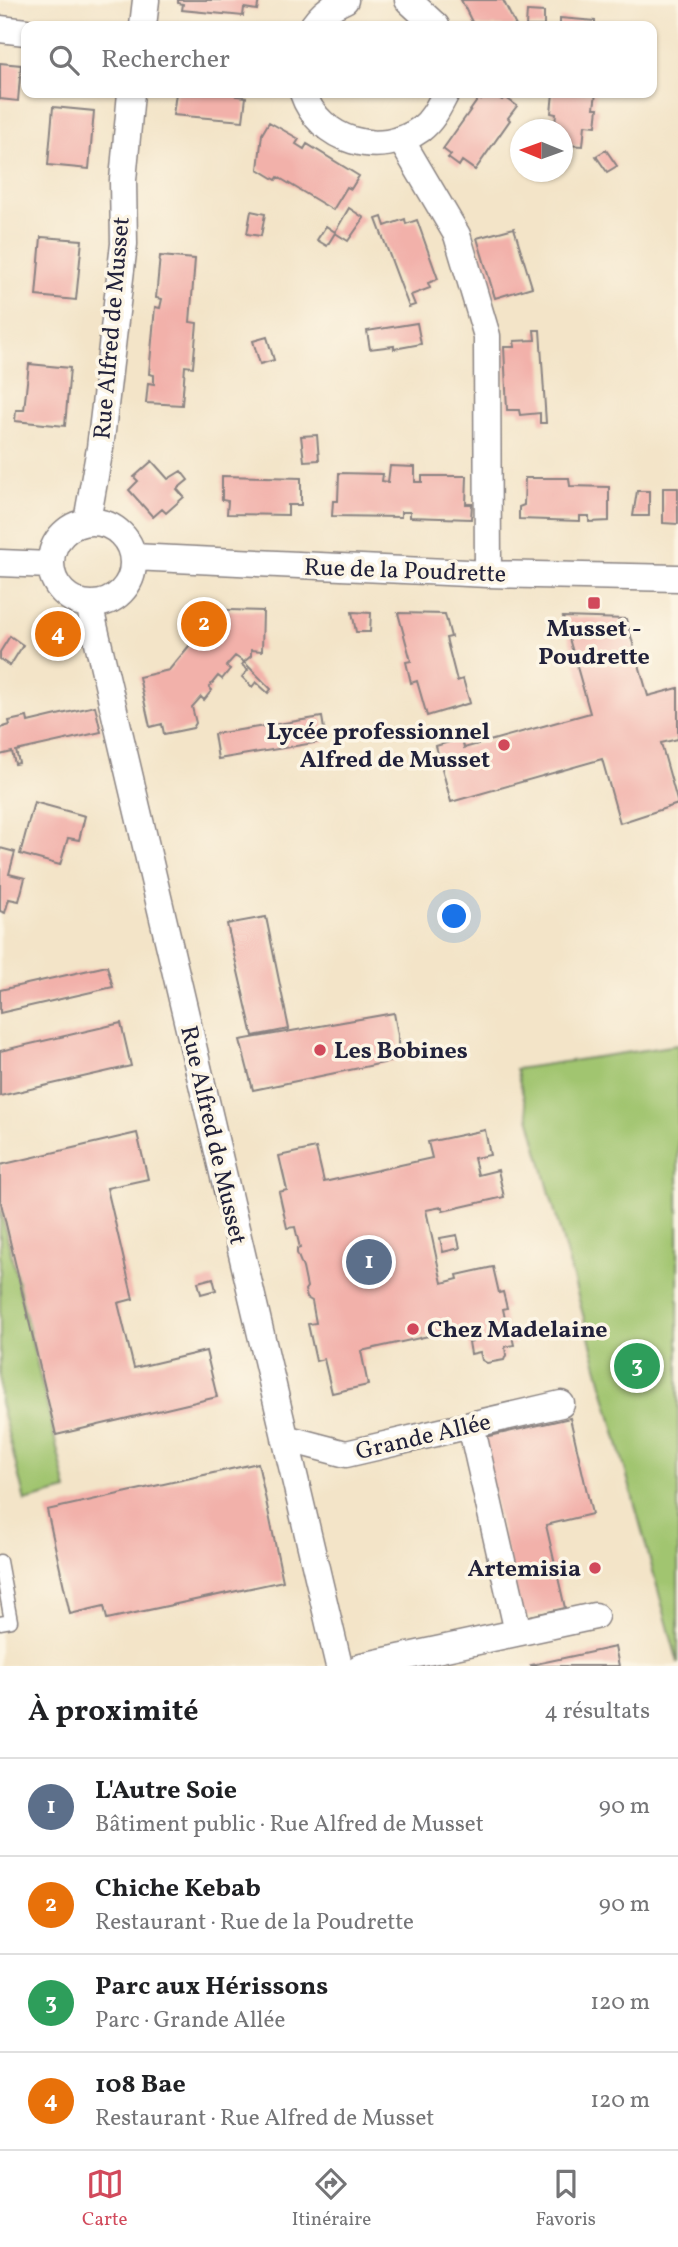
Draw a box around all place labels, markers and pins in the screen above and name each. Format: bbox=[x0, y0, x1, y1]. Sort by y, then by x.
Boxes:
marker: Musset - Poudrette bbox=[586, 595, 602, 611]
pin: 2 bbox=[181, 598, 227, 650]
pin: 4 bbox=[35, 608, 81, 660]
place label: Musset - Poudrette bbox=[538, 613, 650, 675]
place label: Lycée professionnel Alfred de Musset bbox=[266, 716, 490, 778]
marker: Lycée professionnel Alfred de Musset bbox=[496, 737, 512, 753]
place label: Les Bobines bbox=[334, 1035, 468, 1069]
marker: Les Bobines bbox=[312, 1042, 328, 1058]
pin: 1 bbox=[346, 1236, 392, 1288]
place label: Chez Madelaine bbox=[427, 1314, 608, 1348]
marker: Chez Madelaine bbox=[405, 1321, 421, 1337]
pin: 3 bbox=[614, 1340, 660, 1392]
place label: Artemisia bbox=[467, 1553, 581, 1587]
marker: Artemisia bbox=[587, 1560, 603, 1576]

